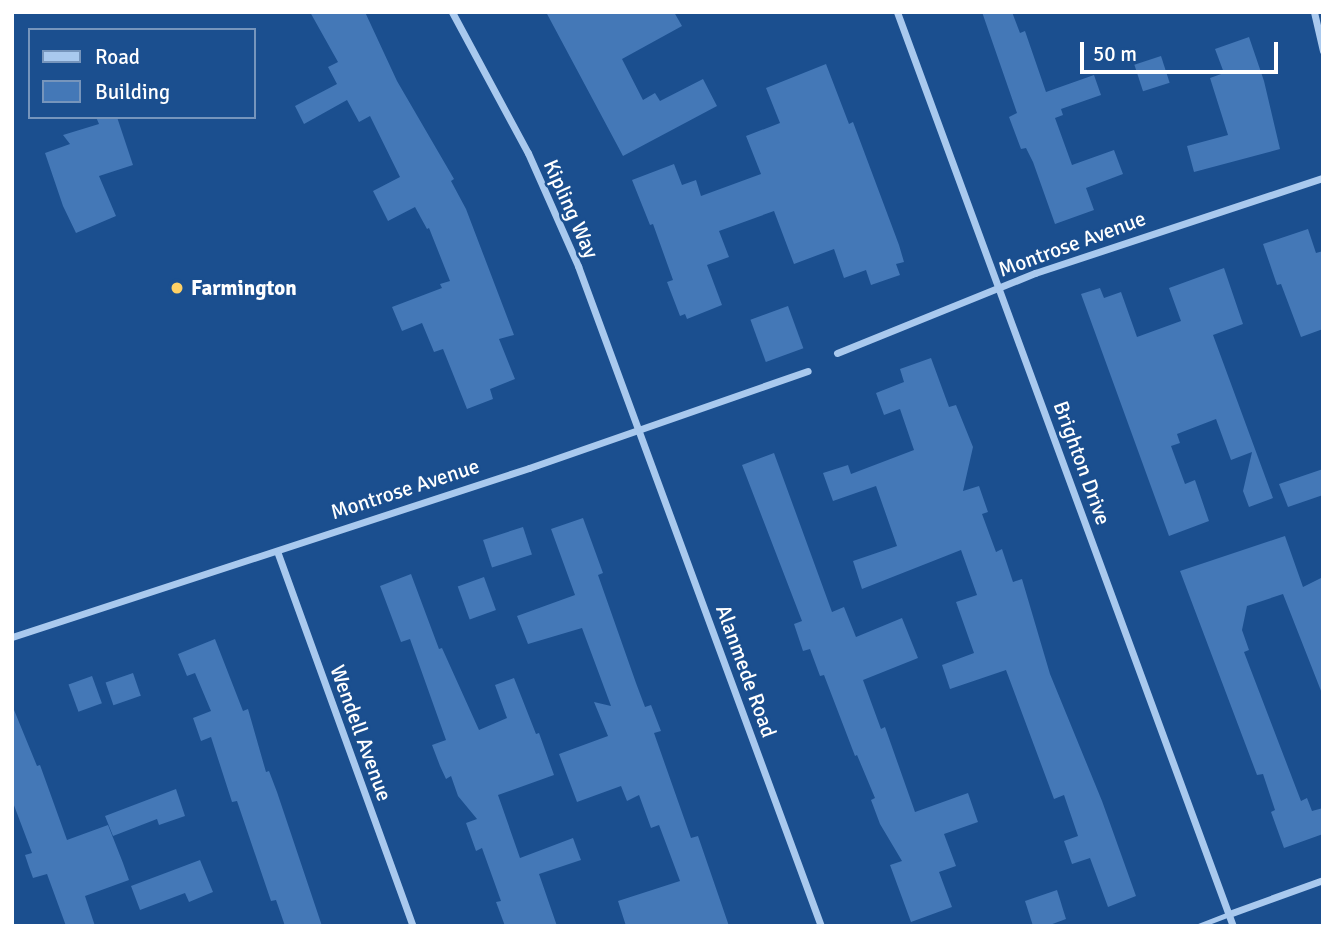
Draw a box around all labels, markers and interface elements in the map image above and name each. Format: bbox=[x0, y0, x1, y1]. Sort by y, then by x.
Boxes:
legend bbox=[28, 28, 256, 119]
scale bar bbox=[1083, 28, 1281, 72]
text: 50 m bbox=[1093, 41, 1137, 67]
text: Road bbox=[95, 44, 140, 70]
text: Building bbox=[95, 79, 170, 105]
street label: Kipling Way bbox=[538, 156, 604, 262]
street label: Montrose Avenue bbox=[995, 206, 1149, 282]
place label: Farmington bbox=[191, 275, 297, 301]
marker: Farmington bbox=[169, 280, 185, 296]
street label: Brighton Drive bbox=[1048, 398, 1116, 528]
street label: Montrose Avenue bbox=[327, 453, 483, 525]
street label: Alanmede Road bbox=[710, 601, 782, 741]
street label: Wendell Avenue bbox=[325, 661, 397, 805]

